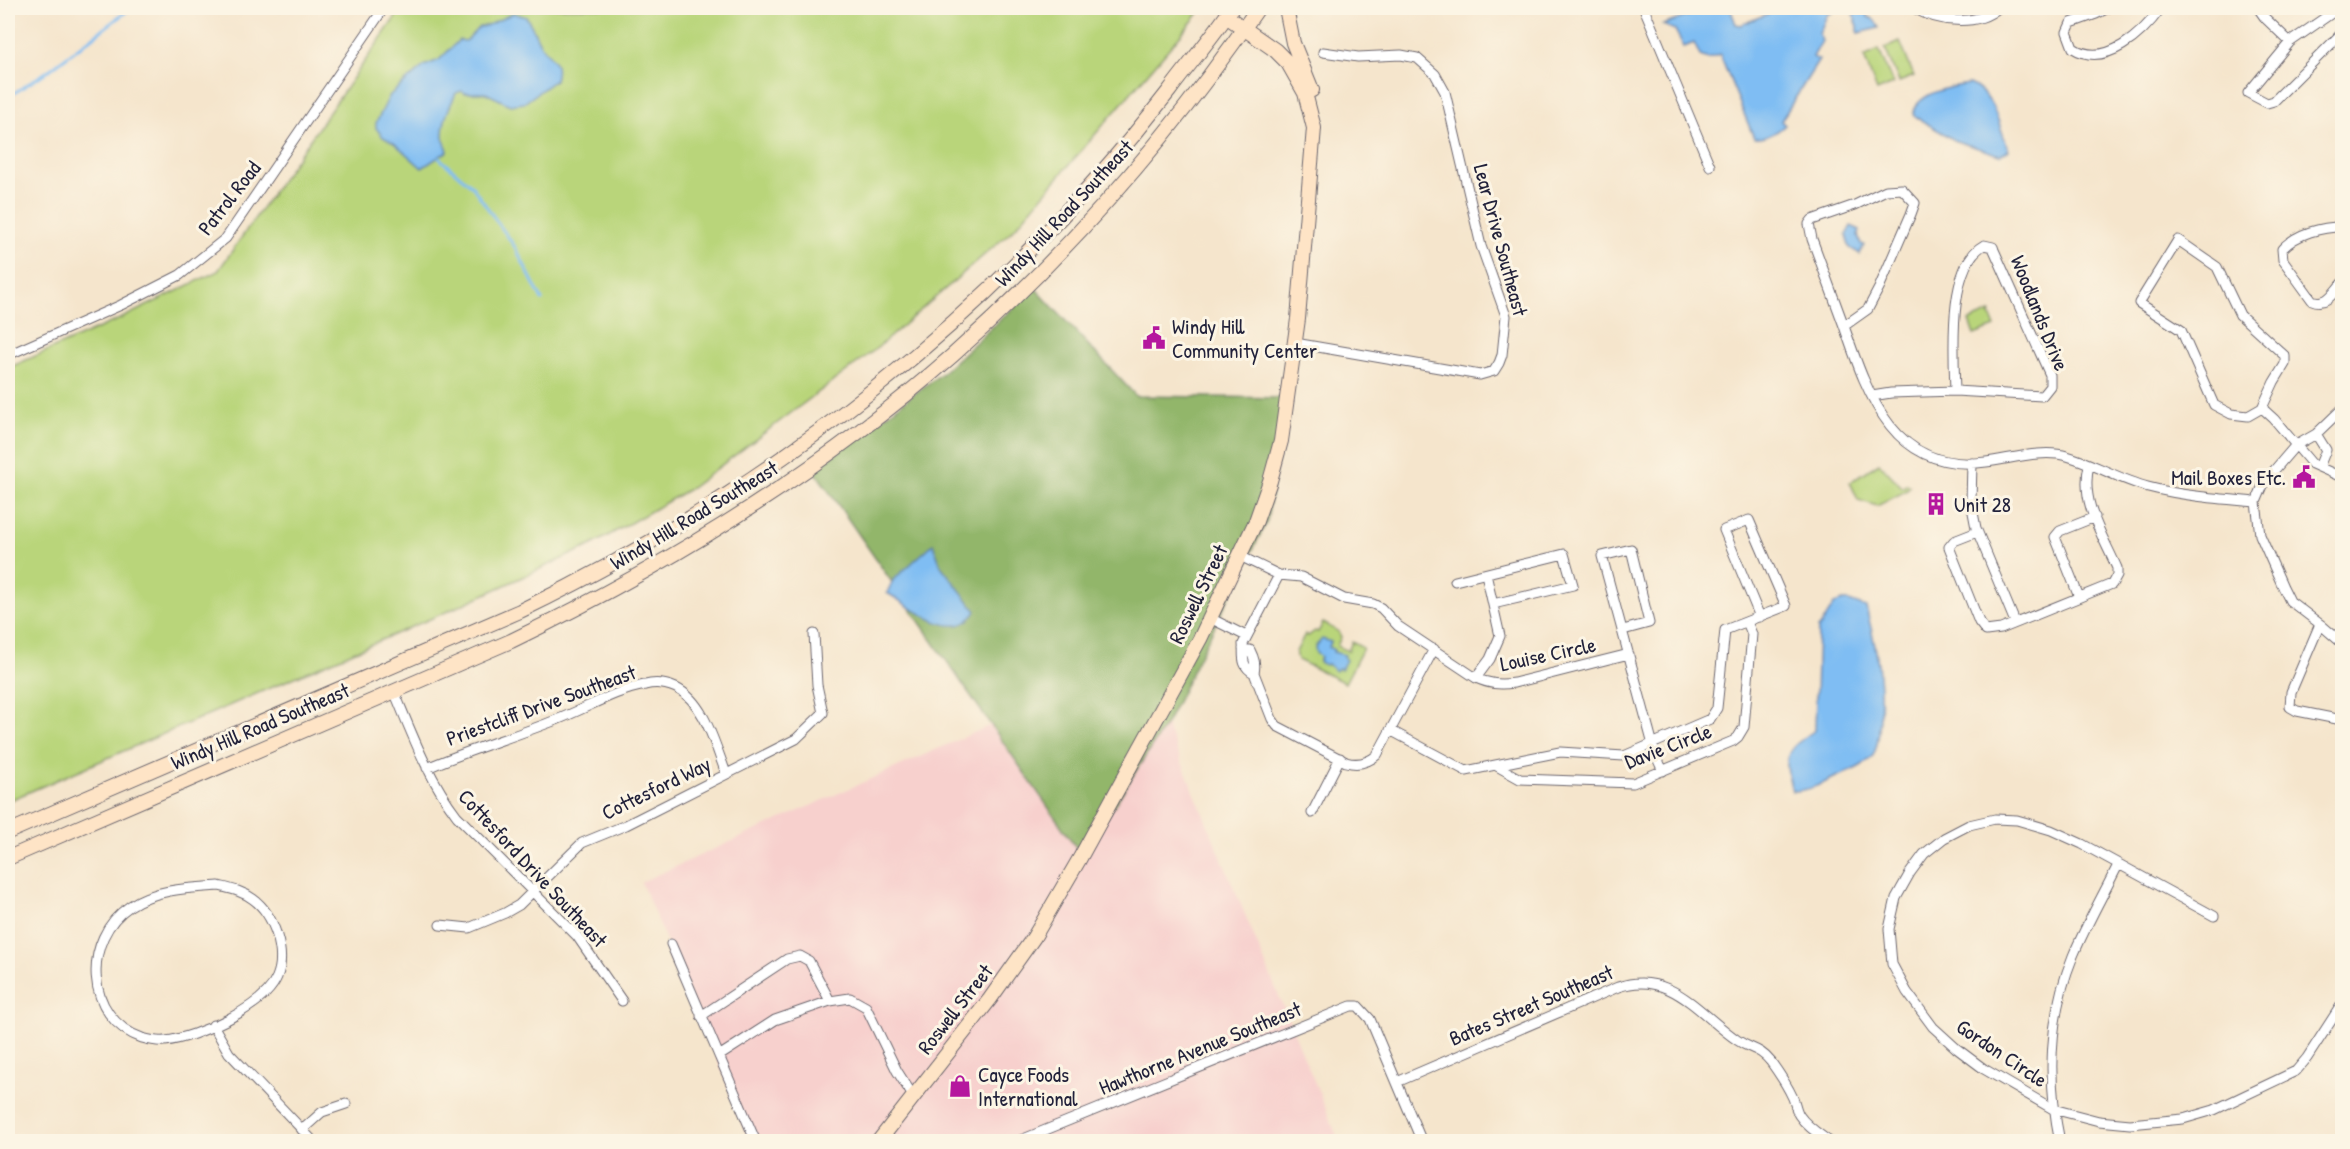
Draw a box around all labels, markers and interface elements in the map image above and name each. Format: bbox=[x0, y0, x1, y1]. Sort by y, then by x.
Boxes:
street label: Windy Hill Road Southeast bbox=[988, 133, 1140, 293]
street label: Patrol Road bbox=[191, 155, 267, 241]
street label: Lear Drive Southeast bbox=[1467, 161, 1535, 320]
street label: Woodlands Drive bbox=[2004, 251, 2076, 375]
place label: Windy Hill Community Center bbox=[1172, 312, 1317, 365]
public building icon: Windy Hill Community Center bbox=[1141, 325, 1167, 351]
street label: Windy Hill Road Southeast bbox=[605, 453, 784, 577]
place label: Mail Boxes Etc. bbox=[2171, 463, 2286, 492]
public building icon: Mail Boxes Etc. bbox=[2291, 464, 2317, 490]
place label: Unit 28 bbox=[1954, 490, 2011, 519]
building icon: Unit 28 bbox=[1923, 491, 1949, 517]
street label: Roswell Street bbox=[1162, 539, 1235, 648]
street label: Louise Circle bbox=[1498, 630, 1598, 678]
street label: Priestcliff Drive Southeast bbox=[442, 657, 640, 753]
street label: Windy Hill Road Southeast bbox=[166, 675, 354, 777]
street label: Davie Circle bbox=[1620, 716, 1716, 776]
street label: Cottesford Way bbox=[597, 749, 715, 827]
street label: Cottesford Drive Southeast bbox=[452, 783, 615, 954]
street label: Roswell Street bbox=[911, 957, 1000, 1060]
street label: Bates Street Southeast bbox=[1445, 957, 1618, 1053]
street label: Hawthorne Avenue Southeast bbox=[1095, 994, 1306, 1102]
street label: Gordon Circle bbox=[1951, 1012, 2053, 1094]
place label: Cayce Foods International bbox=[978, 1060, 1078, 1113]
shop icon: Cayce Foods International bbox=[947, 1073, 973, 1099]

